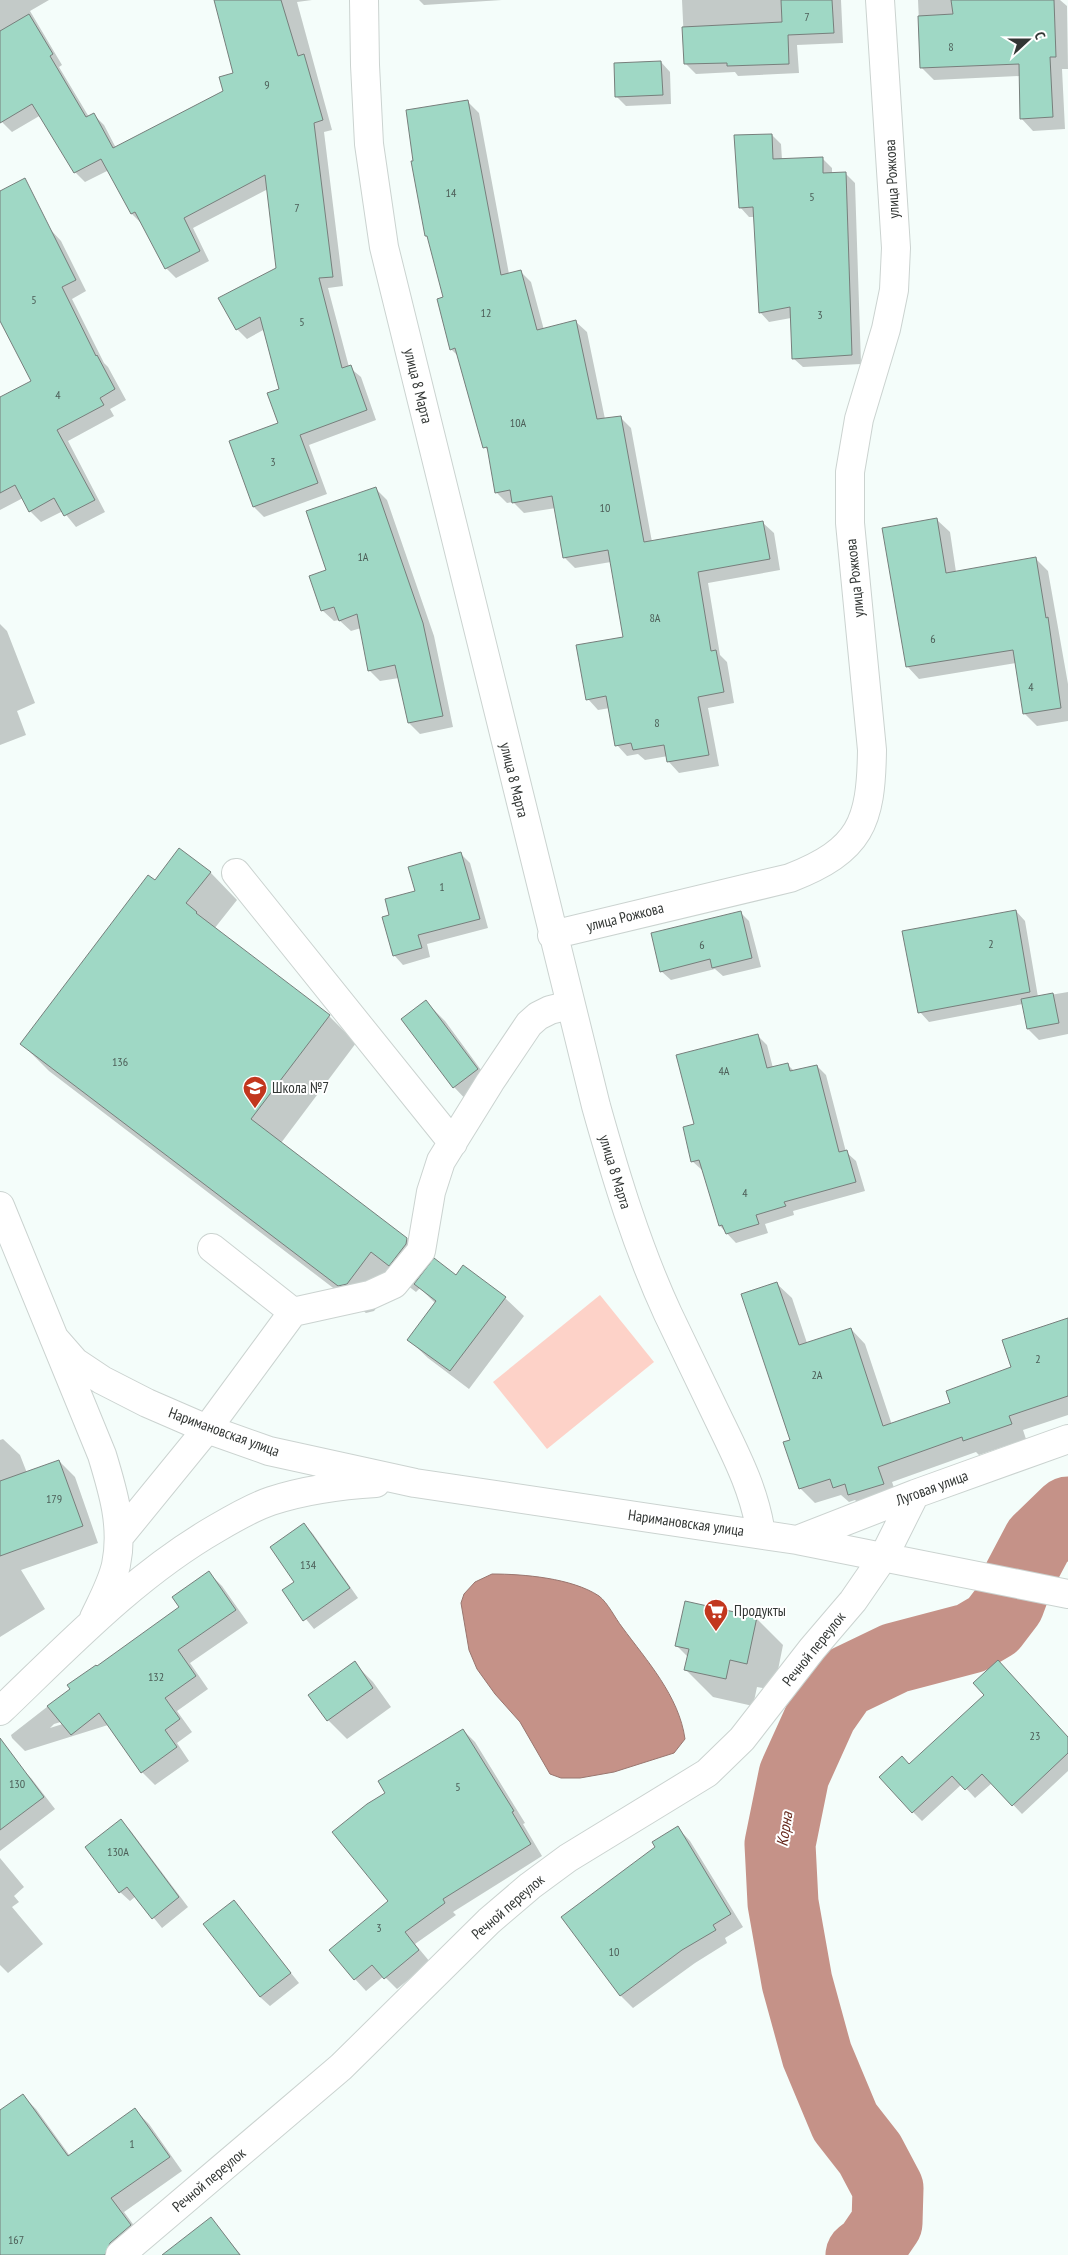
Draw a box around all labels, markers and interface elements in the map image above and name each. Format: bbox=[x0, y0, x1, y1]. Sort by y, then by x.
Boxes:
house number: 7 bbox=[804, 9, 810, 24]
north arrow bbox=[1003, 15, 1053, 65]
text: С bbox=[1031, 29, 1050, 42]
house number: 8 bbox=[948, 39, 954, 54]
house number: 9 bbox=[264, 77, 270, 92]
street label: улица Рожкова bbox=[880, 139, 903, 219]
house number: 14 bbox=[446, 185, 457, 200]
house number: 5 bbox=[809, 189, 815, 204]
house number: 7 bbox=[294, 200, 300, 215]
house number: 5 bbox=[31, 292, 37, 307]
house number: 12 bbox=[481, 305, 491, 320]
house number: 3 bbox=[817, 307, 823, 322]
house number: 5 bbox=[299, 314, 305, 329]
street label: улица 8 Марта bbox=[400, 346, 437, 425]
house number: 4 bbox=[55, 387, 61, 402]
house number: 10А bbox=[510, 415, 527, 430]
house number: 3 bbox=[270, 454, 276, 469]
house number: 10 bbox=[600, 500, 610, 515]
street label: улица Рожкова bbox=[841, 538, 868, 618]
house number: 1А bbox=[357, 549, 369, 564]
house number: 8А bbox=[649, 610, 661, 625]
house number: 6 bbox=[930, 631, 936, 646]
house number: 4 bbox=[1028, 679, 1034, 694]
house number: 8 bbox=[654, 715, 660, 730]
street label: улица 8 Марта bbox=[496, 740, 533, 819]
house number: 1 bbox=[439, 879, 445, 894]
street label: улица Рожкова bbox=[584, 898, 665, 935]
house number: 2 bbox=[988, 936, 994, 951]
house number: 6 bbox=[699, 937, 705, 952]
house number: 136 bbox=[112, 1054, 128, 1069]
house number: 4А bbox=[718, 1063, 730, 1078]
school or university icon: Школа №7 bbox=[242, 1075, 268, 1109]
place label: Школа №7 bbox=[272, 1078, 329, 1097]
street label: улица 8 Марта bbox=[595, 1132, 636, 1211]
house number: 4 bbox=[742, 1185, 748, 1200]
house number: 2 bbox=[1035, 1351, 1041, 1366]
house number: 2А bbox=[811, 1367, 823, 1382]
street label: Наримановская улица bbox=[166, 1403, 282, 1460]
street label: Луговая улица bbox=[892, 1466, 971, 1510]
house number: 179 bbox=[46, 1491, 62, 1506]
street label: Наримановская улица bbox=[627, 1505, 745, 1540]
house number: 134 bbox=[300, 1557, 317, 1572]
supermarket icon: Продукты bbox=[703, 1598, 729, 1632]
place label: Продукты bbox=[734, 1601, 786, 1620]
street label: Речной переулок bbox=[778, 1608, 850, 1690]
house number: 132 bbox=[148, 1669, 164, 1684]
house number: 23 bbox=[1030, 1728, 1040, 1743]
house number: 130 bbox=[9, 1776, 25, 1791]
house number: 5 bbox=[455, 1779, 461, 1794]
water label: Корна bbox=[771, 1809, 797, 1848]
house number: 130А bbox=[107, 1844, 129, 1859]
street label: Речной переулок bbox=[467, 1870, 548, 1943]
house number: 3 bbox=[376, 1920, 382, 1935]
house number: 10 bbox=[609, 1944, 619, 1959]
house number: 1 bbox=[129, 2136, 135, 2151]
street label: Речной переулок bbox=[168, 2143, 249, 2216]
house number: 167 bbox=[8, 2232, 24, 2247]

